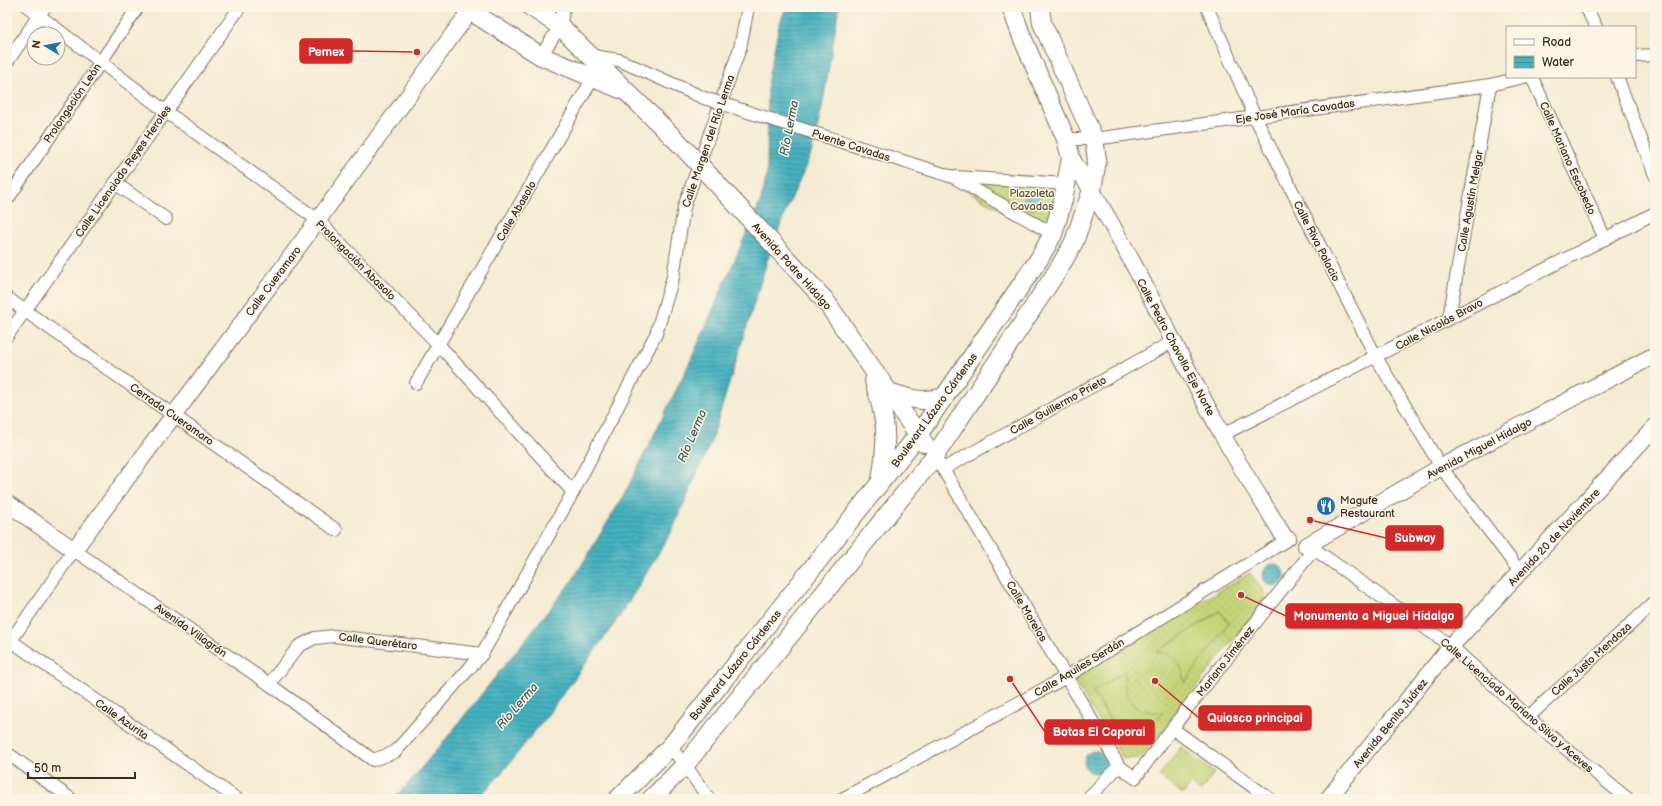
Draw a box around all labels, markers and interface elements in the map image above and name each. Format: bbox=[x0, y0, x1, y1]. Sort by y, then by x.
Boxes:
north arrow bbox=[26, 26, 66, 66]
legend bbox=[1506, 26, 1636, 78]
text: Road bbox=[1542, 35, 1571, 50]
text: N bbox=[30, 39, 44, 50]
callout: Pemex bbox=[300, 39, 352, 63]
text: Pemex bbox=[308, 45, 345, 60]
text: Water bbox=[1542, 55, 1574, 70]
street label: Prolongación León bbox=[41, 61, 104, 146]
street label: Calle Margen del Río Lerma bbox=[680, 73, 737, 209]
street label: Eje José María Cavadas bbox=[1235, 97, 1356, 126]
water label: Río Lerma bbox=[777, 99, 802, 157]
street label: Calle Mariano Escobedo bbox=[1537, 100, 1598, 217]
street label: Calle Licenciado Reyes Heroles bbox=[73, 102, 174, 240]
street label: Puente Cavadas bbox=[810, 127, 892, 164]
street label: Calle Agustín Melgar bbox=[1455, 148, 1486, 253]
street label: Calle Abasolo bbox=[494, 179, 539, 244]
park label: Plazoleta Cavadas bbox=[1009, 187, 1055, 213]
street label: Calle Riva Palacio bbox=[1291, 199, 1342, 284]
street label: Prolongación Abasolo bbox=[313, 218, 398, 303]
street label: Avenida Padre Hidalgo bbox=[749, 220, 834, 313]
street label: Calle Cueramaro bbox=[243, 244, 304, 319]
street label: Calle Pedro Chavolla Eje Norte bbox=[1134, 276, 1218, 419]
street label: Calle Nicolás Bravo bbox=[1393, 296, 1485, 353]
street label: Boulevard Lázaro Cárdenas bbox=[889, 350, 981, 470]
street label: Calle Guillermo Prieto bbox=[1008, 374, 1109, 437]
street label: Cerrada Cueramaro bbox=[127, 381, 216, 448]
water label: Río Lerma bbox=[675, 407, 710, 465]
street label: Avenida Miguel Hidalgo bbox=[1425, 415, 1534, 482]
street label: Avenida 20 de Noviembre bbox=[1506, 486, 1603, 589]
place label: Magufe Restaurant bbox=[1340, 494, 1395, 520]
restaurant icon: Magufe Restaurant bbox=[1315, 495, 1337, 517]
callout: Subway bbox=[1386, 526, 1443, 550]
text: Subway bbox=[1394, 531, 1436, 546]
street label: Calle Morelos bbox=[1003, 579, 1050, 644]
street label: Avenida Villagrán bbox=[152, 601, 229, 660]
callout: Monumento a Miguel Hidalgo bbox=[1286, 604, 1462, 628]
street label: Boulevard Lázaro Cárdenas bbox=[687, 607, 784, 723]
text: Monumento a Miguel Hidalgo bbox=[1294, 609, 1455, 624]
street label: Calle Justo Mendoza bbox=[1549, 620, 1634, 699]
street label: Mariano Jiménez bbox=[1194, 623, 1257, 699]
street label: Calle Querétaro bbox=[338, 630, 418, 653]
street label: Calle Aquiles Serdán bbox=[1032, 635, 1127, 699]
street label: Calle Licenciado Mariano Silva y Aceves bbox=[1437, 635, 1596, 776]
street label: Avenida Benito Juárez bbox=[1351, 676, 1431, 770]
water label: Río Lerma bbox=[493, 680, 542, 732]
street label: Calle Azurita bbox=[92, 696, 151, 743]
callout: Quiosco principal bbox=[1199, 706, 1311, 730]
text: Quiosco principal bbox=[1207, 711, 1303, 726]
callout: Botas El Caporal bbox=[1045, 720, 1154, 744]
text: Botas El Caporal bbox=[1053, 725, 1145, 740]
scale bar bbox=[28, 754, 135, 780]
text: 50 m bbox=[34, 761, 61, 776]

